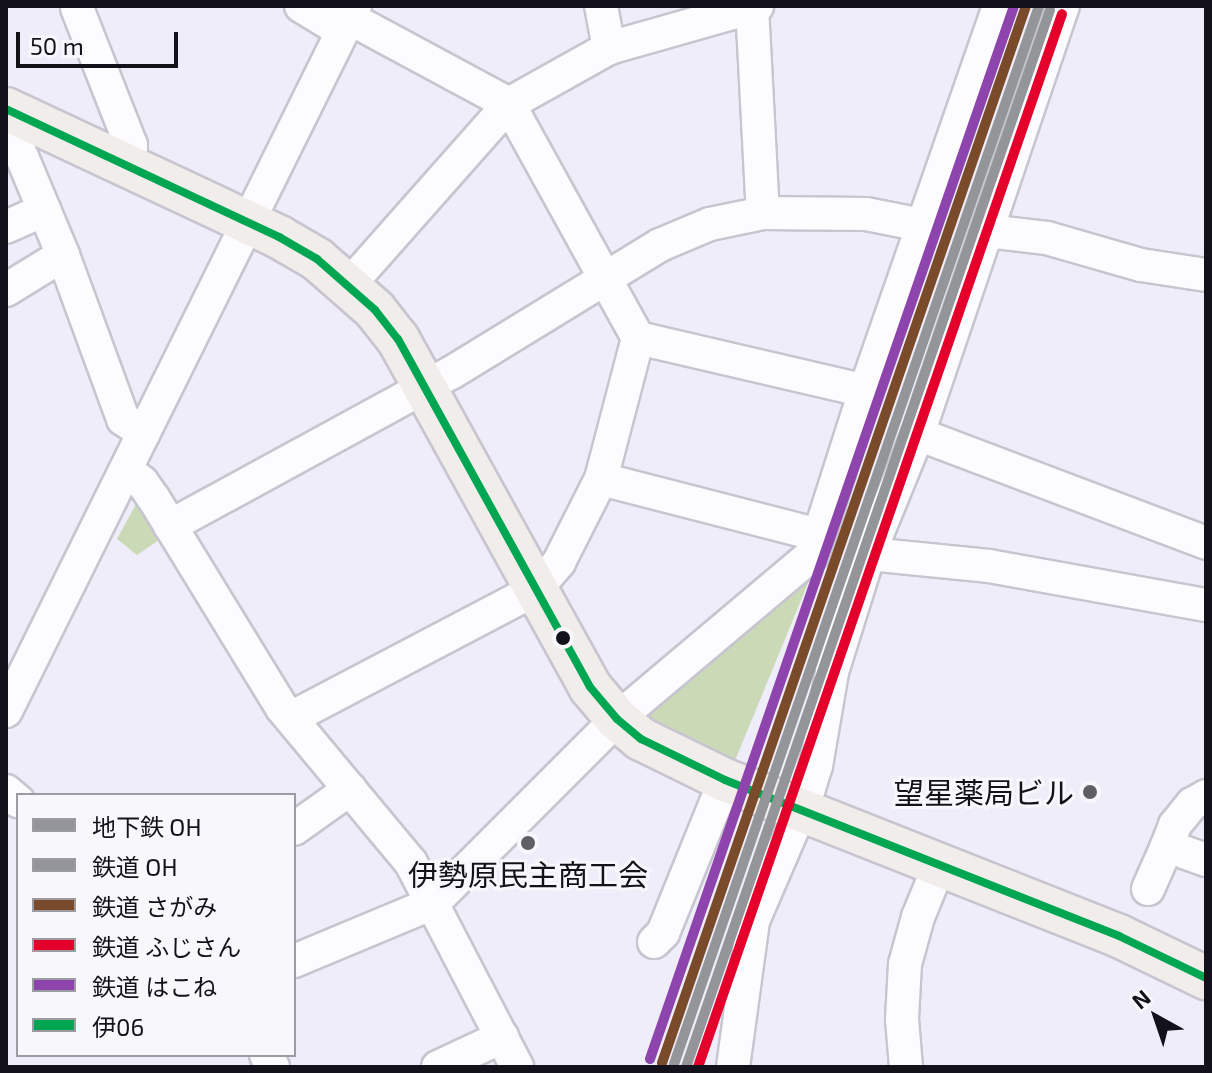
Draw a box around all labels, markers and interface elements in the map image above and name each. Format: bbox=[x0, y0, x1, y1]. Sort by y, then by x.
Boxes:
scale bar bbox=[20, 16, 182, 66]
text: 50 m bbox=[30, 31, 84, 60]
unlabelled marker bbox=[555, 630, 571, 646]
place label: 望星薬局ビル bbox=[894, 774, 1074, 810]
marker: 望星薬局ビル bbox=[1081, 783, 1099, 801]
legend bbox=[16, 793, 296, 1057]
text: 地下鉄 OH bbox=[92, 812, 201, 841]
marker: 伊勢原民主商工会 bbox=[519, 834, 537, 852]
text: 鉄道 OH bbox=[92, 852, 177, 881]
place label: 伊勢原民主商工会 bbox=[408, 856, 648, 892]
text: 鉄道 さがみ bbox=[92, 892, 217, 921]
text: 鉄道 ふじさん bbox=[92, 932, 241, 961]
text: 鉄道 はこね bbox=[92, 972, 217, 1001]
north arrow bbox=[1116, 977, 1196, 1057]
text: N bbox=[1126, 984, 1155, 1014]
text: 伊06 bbox=[92, 1012, 144, 1041]

